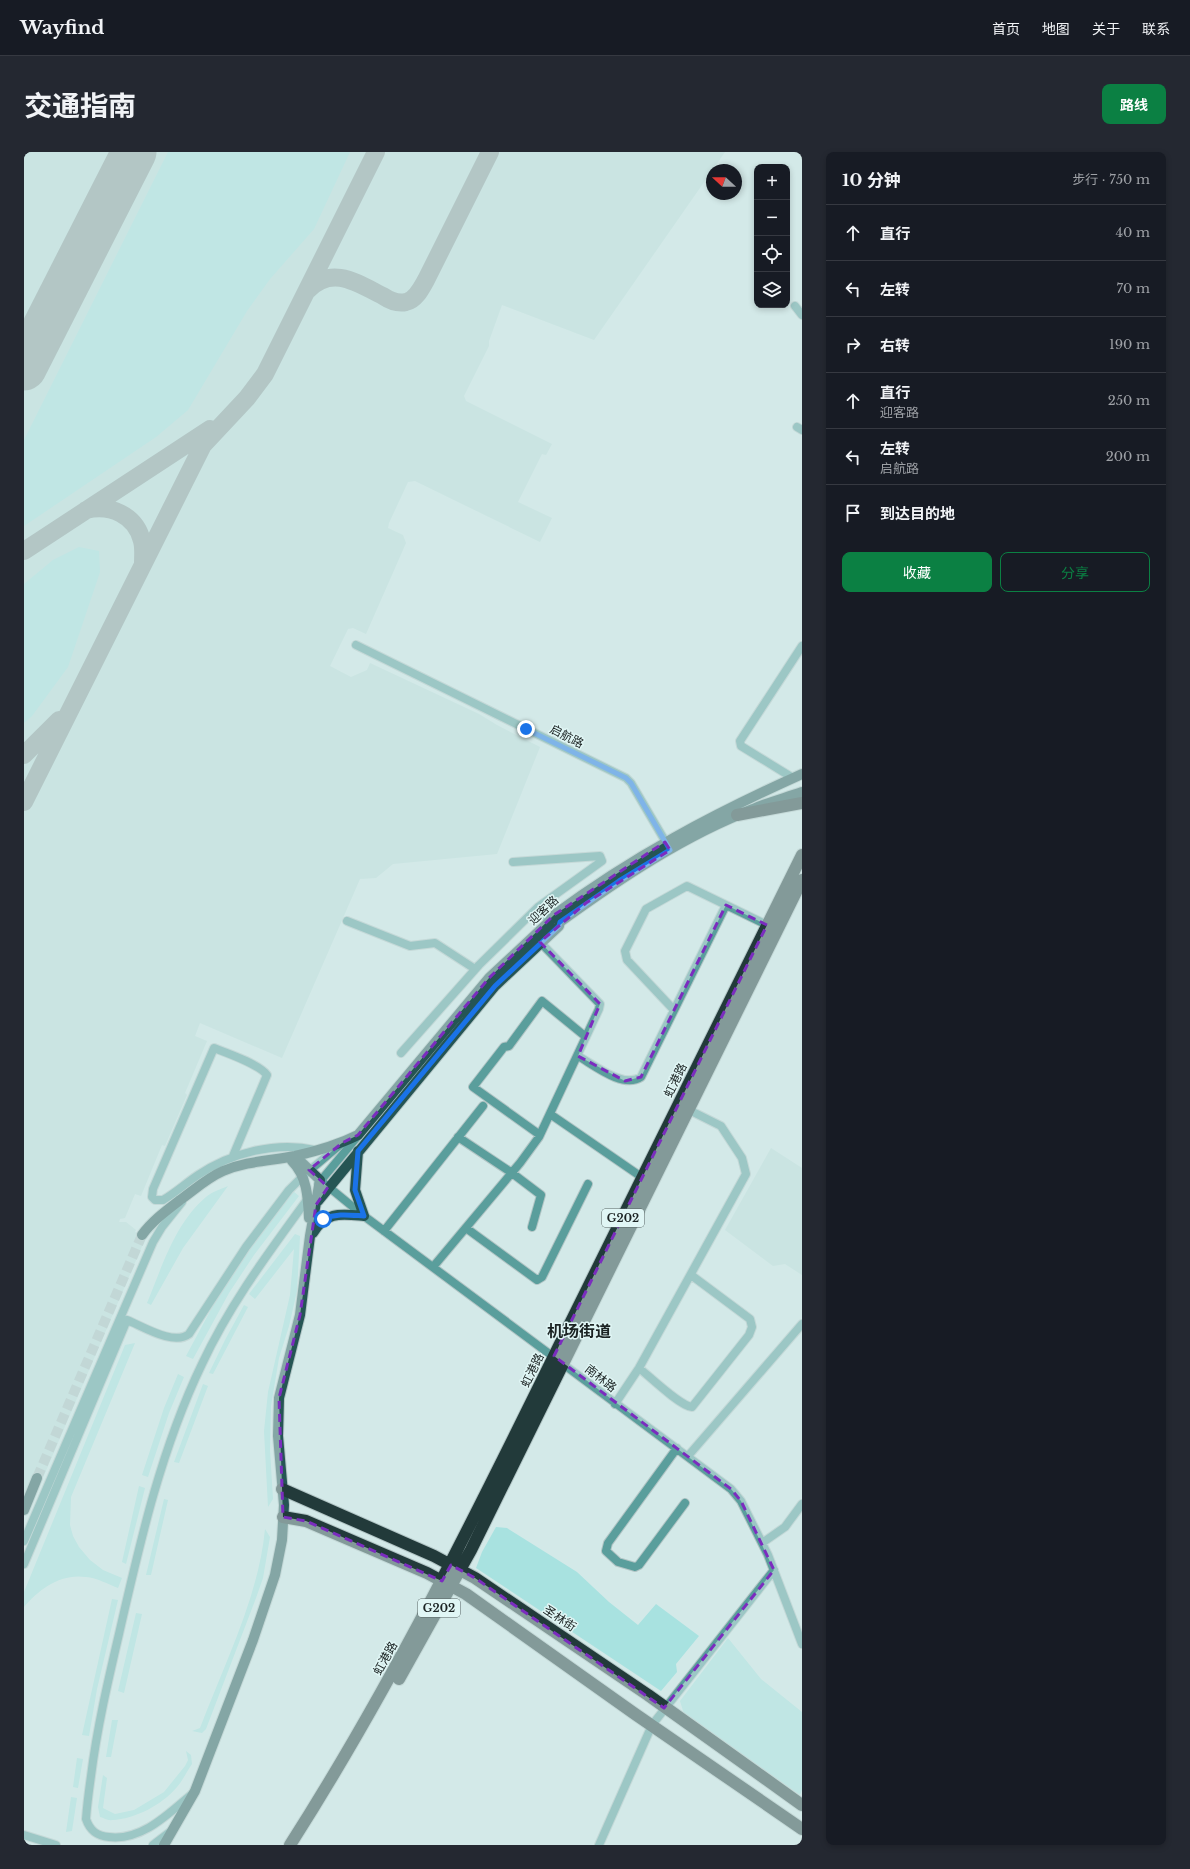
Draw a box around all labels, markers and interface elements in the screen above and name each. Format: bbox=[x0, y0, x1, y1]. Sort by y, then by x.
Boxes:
text: Wayfind bbox=[20, 16, 105, 39]
text: 首页 bbox=[992, 20, 1020, 38]
text: 地图 bbox=[1042, 20, 1070, 38]
text: 关于 bbox=[1092, 20, 1120, 38]
text: 联系 bbox=[1142, 20, 1170, 38]
button: 路线 bbox=[1102, 84, 1166, 124]
text: 交通指南 bbox=[24, 89, 136, 124]
north arrow bbox=[706, 164, 742, 200]
map controls bbox=[754, 164, 790, 308]
button: + bbox=[754, 164, 790, 200]
text: 10 分钟 bbox=[842, 170, 901, 191]
text: 步行 · 750 m bbox=[1072, 171, 1150, 188]
button: − bbox=[754, 200, 790, 236]
icon: ahead bbox=[842, 222, 864, 244]
text: 直行 bbox=[880, 224, 910, 243]
text: 40 m bbox=[1115, 224, 1150, 241]
button: locate bbox=[754, 236, 790, 272]
button: layers bbox=[754, 272, 790, 308]
icon: left bbox=[842, 278, 864, 300]
text: 左转 bbox=[880, 280, 910, 299]
text: 70 m bbox=[1117, 280, 1150, 297]
icon: right bbox=[842, 334, 864, 356]
text: 右转 bbox=[880, 336, 910, 355]
text: 190 m bbox=[1109, 336, 1150, 353]
text: 直行 bbox=[880, 383, 910, 402]
icon: ahead bbox=[842, 390, 864, 412]
text: 250 m bbox=[1108, 392, 1150, 409]
text: 迎客路 bbox=[880, 404, 919, 421]
text: 左转 bbox=[880, 439, 910, 458]
icon: left bbox=[842, 446, 864, 468]
text: 200 m bbox=[1106, 448, 1150, 465]
text: 启航路 bbox=[880, 460, 919, 477]
icon: arrive bbox=[842, 502, 864, 524]
text: 到达目的地 bbox=[880, 504, 955, 523]
button: 收藏 bbox=[842, 552, 992, 592]
button: 分享 bbox=[1000, 552, 1150, 592]
route end bbox=[517, 720, 535, 738]
street label: 启航路 bbox=[548, 721, 586, 751]
street label: 迎客路 bbox=[525, 892, 561, 928]
street label: 虹港路 bbox=[660, 1061, 690, 1099]
road number: G202 bbox=[602, 1209, 644, 1227]
route start bbox=[314, 1210, 332, 1228]
district label: 机场街道 bbox=[547, 1321, 611, 1341]
street label: 虹港路 bbox=[517, 1351, 547, 1389]
street label: 南林路 bbox=[582, 1361, 620, 1395]
road number: G202 bbox=[418, 1599, 460, 1617]
street label: 圣林街 bbox=[541, 1602, 579, 1634]
street label: 虹港路 bbox=[370, 1639, 400, 1677]

